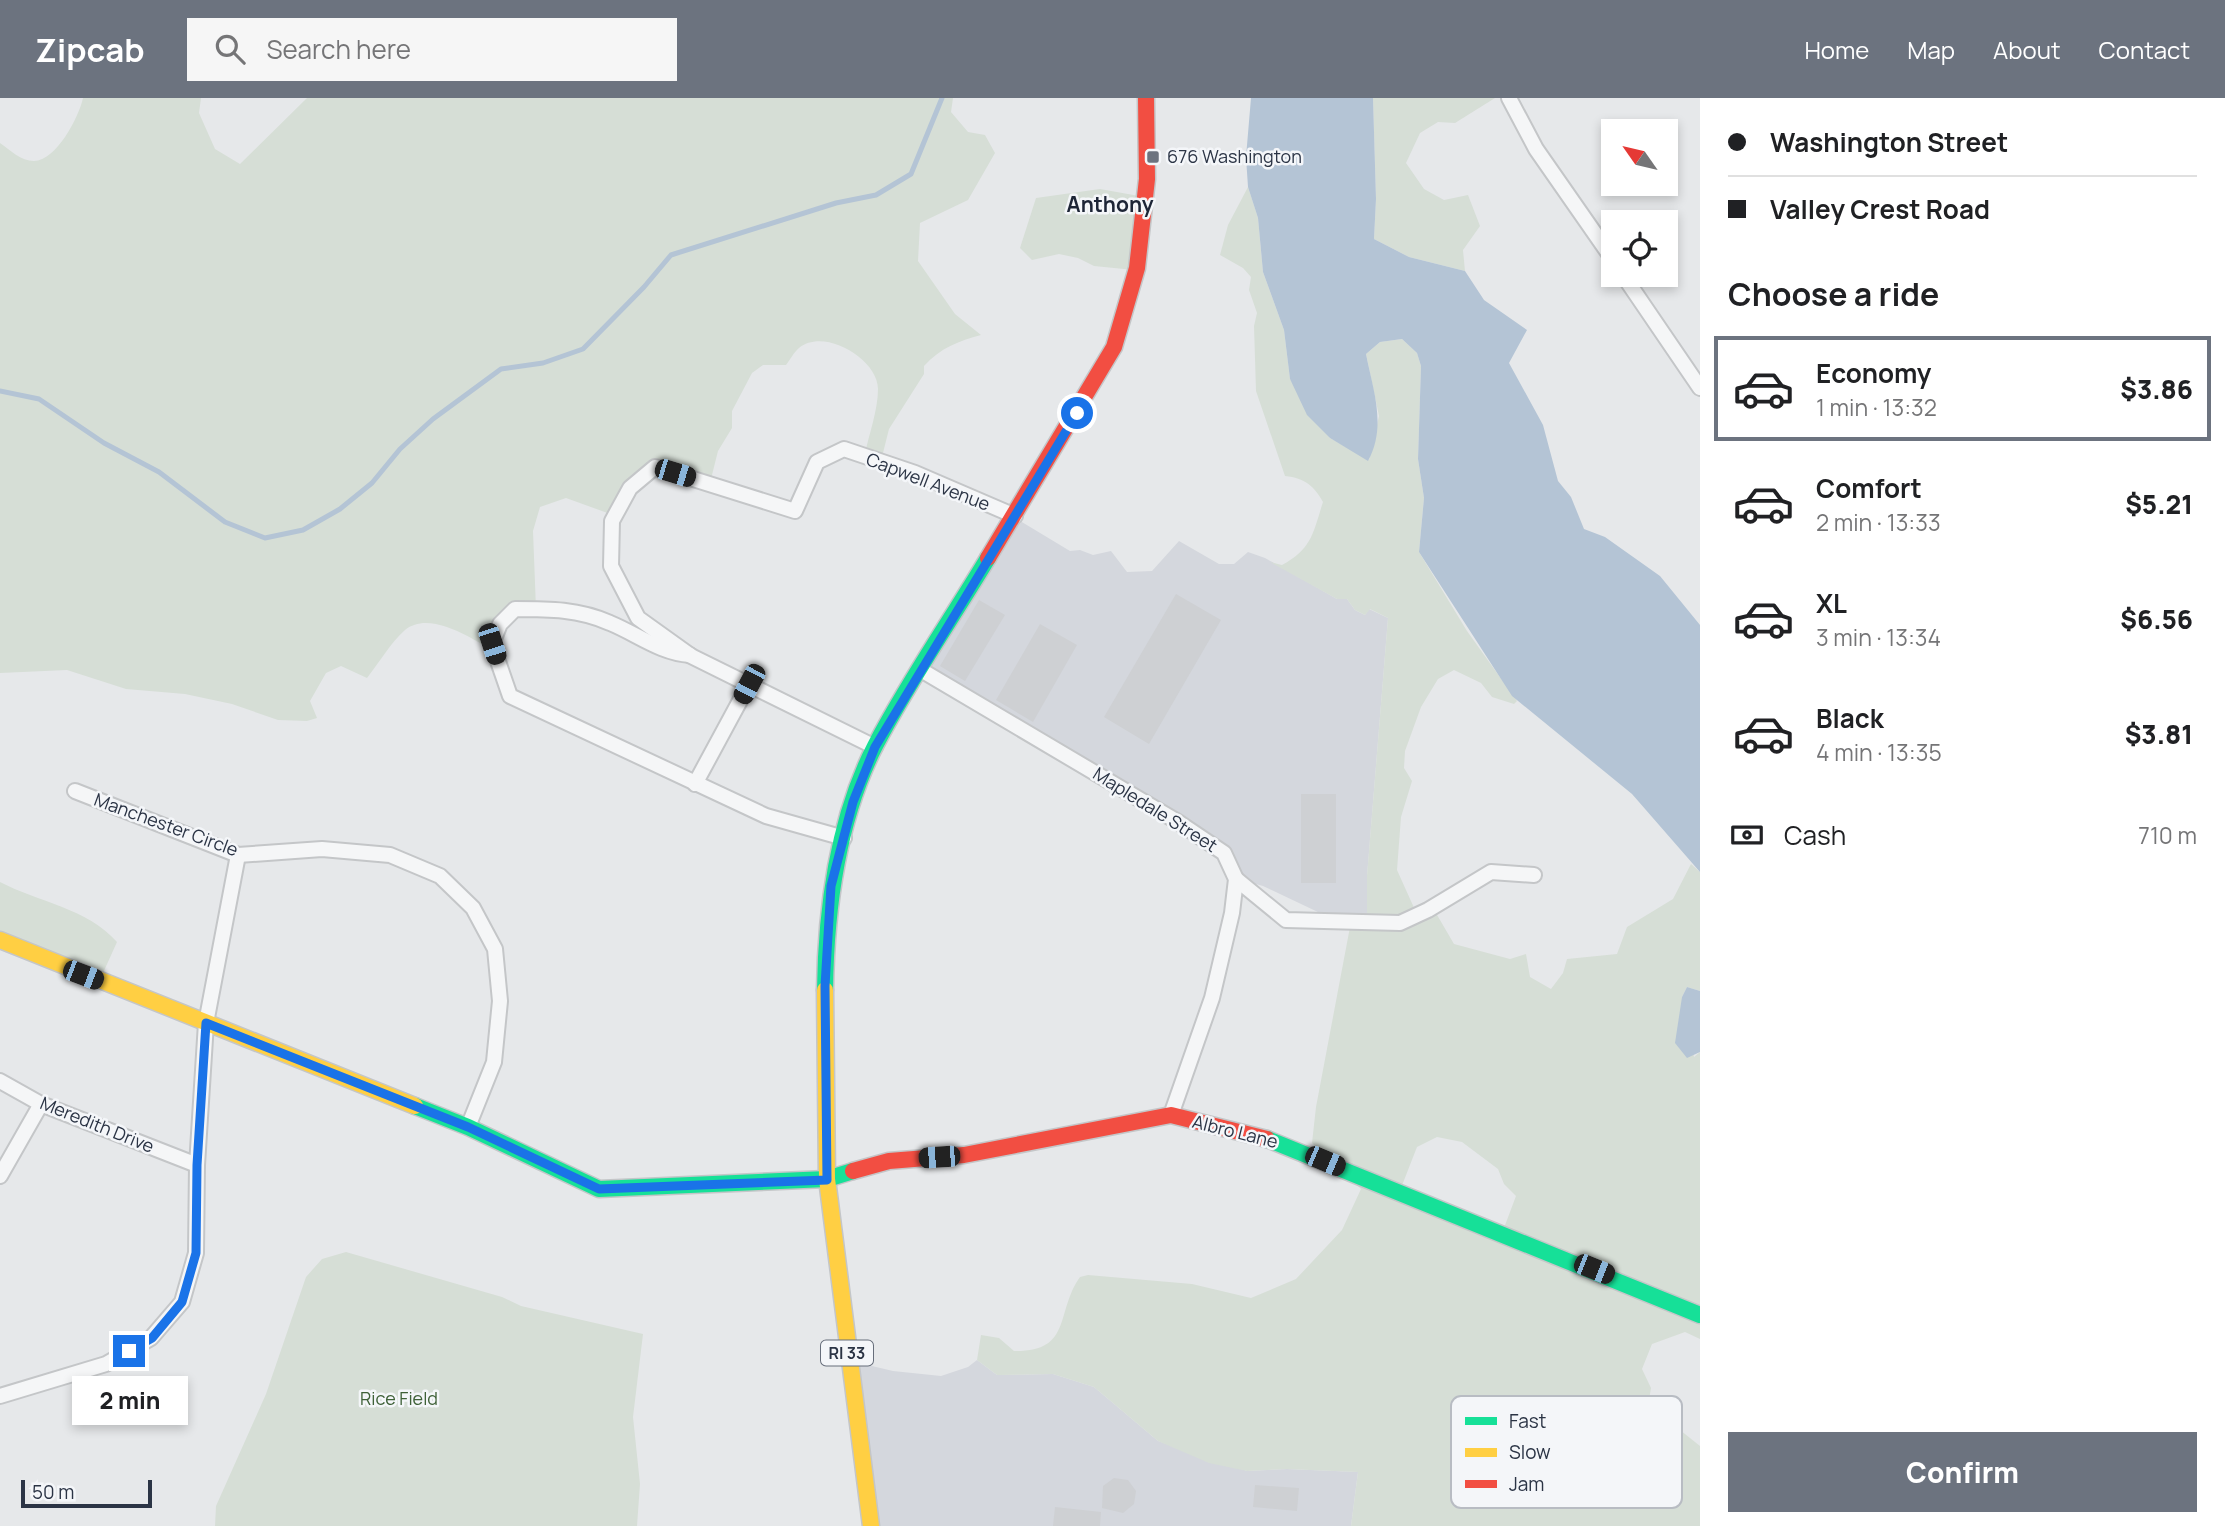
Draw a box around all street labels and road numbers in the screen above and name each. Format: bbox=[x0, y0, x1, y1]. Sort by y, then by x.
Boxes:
street label: Capwell Avenue bbox=[863, 446, 994, 516]
street label: Mapledale Street bbox=[1089, 761, 1222, 857]
street label: Manchester Circle bbox=[91, 787, 242, 861]
street label: Meredith Drive bbox=[37, 1090, 158, 1158]
street label: Albro Lane bbox=[1190, 1109, 1280, 1153]
road number: RI 33 bbox=[821, 1340, 873, 1366]

